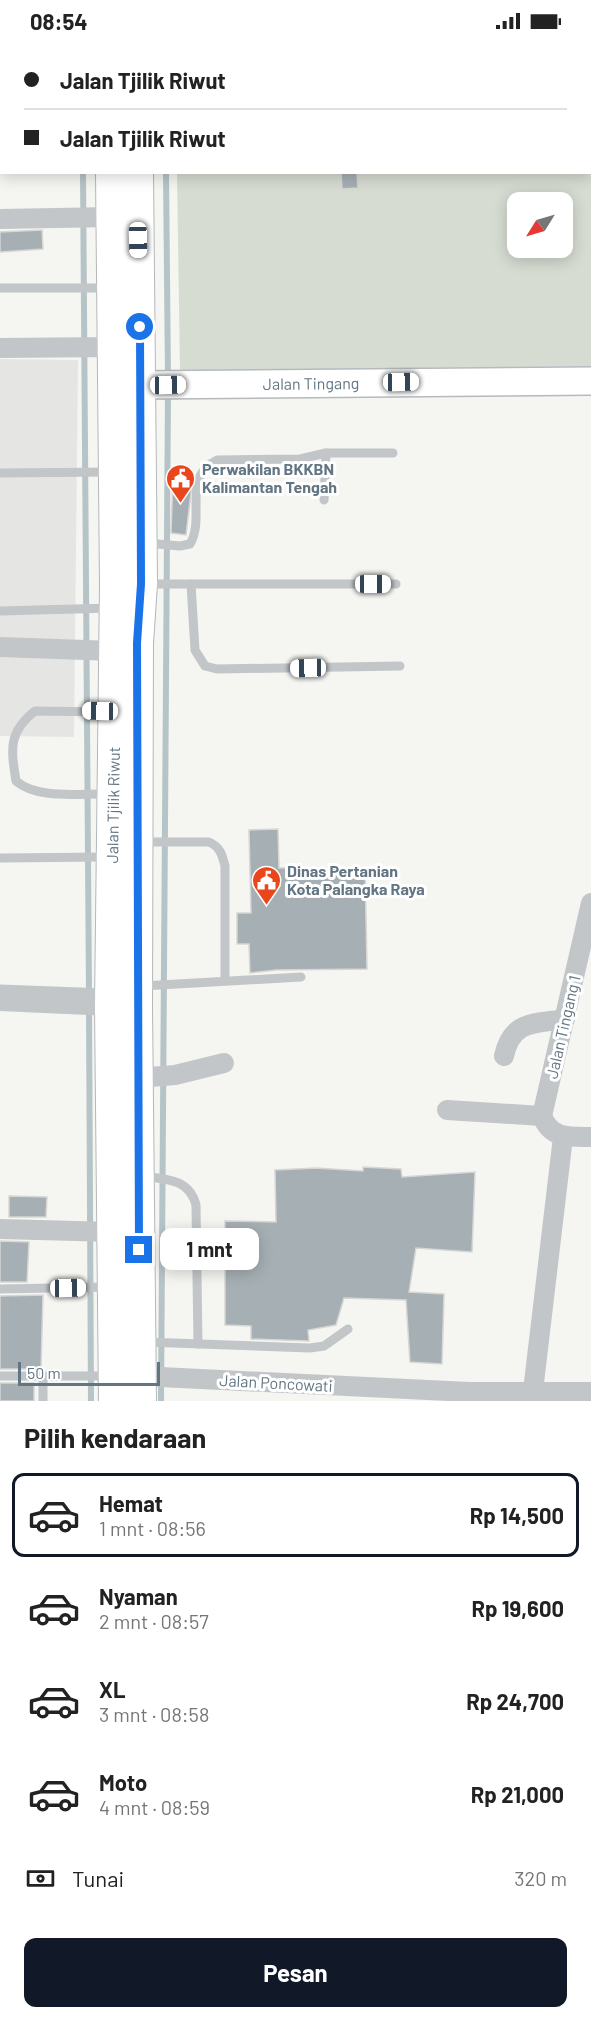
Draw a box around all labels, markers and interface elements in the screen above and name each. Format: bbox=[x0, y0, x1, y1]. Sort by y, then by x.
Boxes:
text: 08:54 bbox=[30, 8, 88, 34]
text: Jalan Tjilik Riwut bbox=[60, 67, 226, 93]
text: Jalan Tjilik Riwut bbox=[60, 125, 226, 151]
north arrow bbox=[507, 192, 573, 258]
map controls bbox=[507, 192, 573, 258]
car bbox=[129, 222, 147, 258]
route start bbox=[126, 313, 153, 340]
street label: Jalan Tingang bbox=[263, 373, 359, 393]
car bbox=[383, 373, 419, 391]
car bbox=[150, 376, 186, 394]
place label: Perwakilan BKKBN Kalimantan Tengah bbox=[202, 459, 337, 496]
public building icon: Perwakilan BKKBN Kalimantan Tengah bbox=[165, 462, 197, 504]
car bbox=[355, 575, 391, 593]
car bbox=[290, 659, 326, 677]
car bbox=[82, 702, 118, 720]
street label: Jalan Tjilik Riwut bbox=[102, 746, 123, 864]
place label: Dinas Pertanian Kota Palangka Raya bbox=[287, 861, 425, 898]
public building icon: Dinas Pertanian Kota Palangka Raya bbox=[250, 864, 282, 906]
street label: Jalan Tingang 1 bbox=[541, 973, 584, 1080]
callout: 1 mnt bbox=[160, 1229, 259, 1271]
route end bbox=[125, 1236, 152, 1263]
text: 1 mnt bbox=[186, 1237, 233, 1261]
car bbox=[50, 1279, 86, 1297]
scale bar bbox=[18, 1359, 160, 1386]
text: 50 m bbox=[27, 1363, 61, 1382]
street label: Jalan Poncowati bbox=[219, 1370, 333, 1395]
text: Pilih kendaraan bbox=[24, 1421, 206, 1453]
icon: car bbox=[27, 1488, 81, 1542]
text: Hemat bbox=[99, 1490, 163, 1516]
text: Rp 14,500 bbox=[470, 1502, 564, 1528]
text: 1 mnt · 08:56 bbox=[99, 1516, 206, 1540]
icon: car bbox=[27, 1581, 81, 1635]
text: Nyaman bbox=[99, 1583, 178, 1609]
text: Rp 19,600 bbox=[471, 1595, 564, 1621]
text: 2 mnt · 08:57 bbox=[99, 1609, 209, 1633]
icon: car bbox=[27, 1674, 81, 1728]
text: XL bbox=[99, 1676, 125, 1702]
text: Rp 24,700 bbox=[466, 1688, 564, 1714]
text: 3 mnt · 08:58 bbox=[99, 1702, 209, 1726]
icon: car bbox=[27, 1767, 81, 1821]
text: Moto bbox=[99, 1769, 147, 1795]
text: Rp 21,000 bbox=[471, 1781, 564, 1807]
text: 4 mnt · 08:59 bbox=[99, 1795, 210, 1819]
icon: cash bbox=[24, 1862, 57, 1895]
text: Tunai bbox=[72, 1865, 124, 1891]
text: 320 m bbox=[514, 1866, 567, 1890]
button: Pesan bbox=[24, 1938, 567, 2007]

